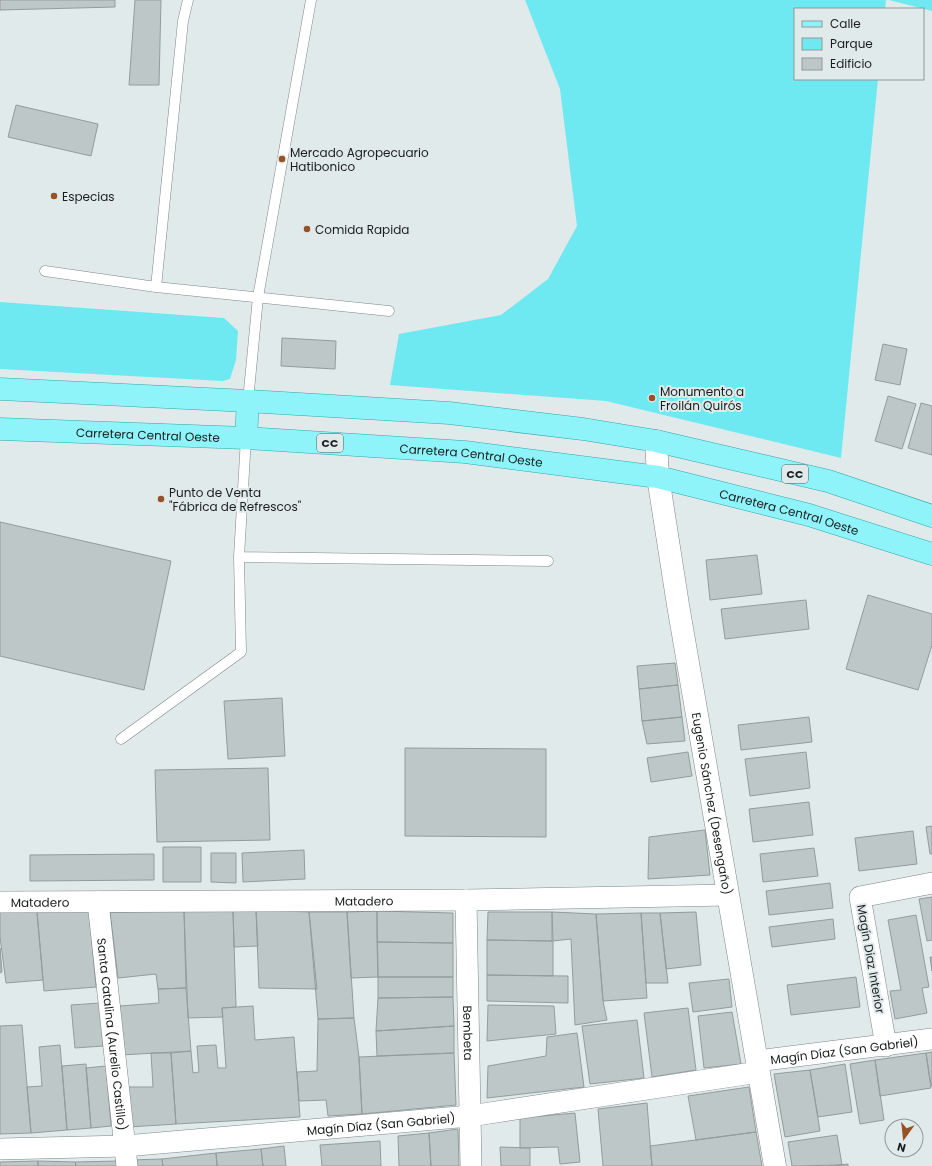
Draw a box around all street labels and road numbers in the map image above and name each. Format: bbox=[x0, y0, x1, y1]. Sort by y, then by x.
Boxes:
street label: Carretera Central Oeste bbox=[76, 423, 220, 446]
road number: CC bbox=[317, 434, 343, 452]
street label: Carretera Central Oeste bbox=[399, 439, 544, 471]
road number: CC bbox=[782, 465, 808, 483]
street label: Carretera Central Oeste bbox=[718, 484, 861, 539]
street label: Eugenio Sánchez (Desengaño) bbox=[688, 711, 736, 896]
street label: Matadero bbox=[335, 892, 394, 909]
street label: Matadero bbox=[11, 893, 70, 910]
street label: Magín Diaz Interior bbox=[853, 903, 889, 1015]
street label: Santa Catalina (Aurelio Castillo) bbox=[94, 937, 132, 1131]
street label: Bembeta bbox=[459, 1005, 478, 1061]
street label: Magín Díaz (San Gabriel) bbox=[769, 1032, 919, 1068]
street label: Magín Díaz (San Gabriel) bbox=[306, 1109, 456, 1139]

